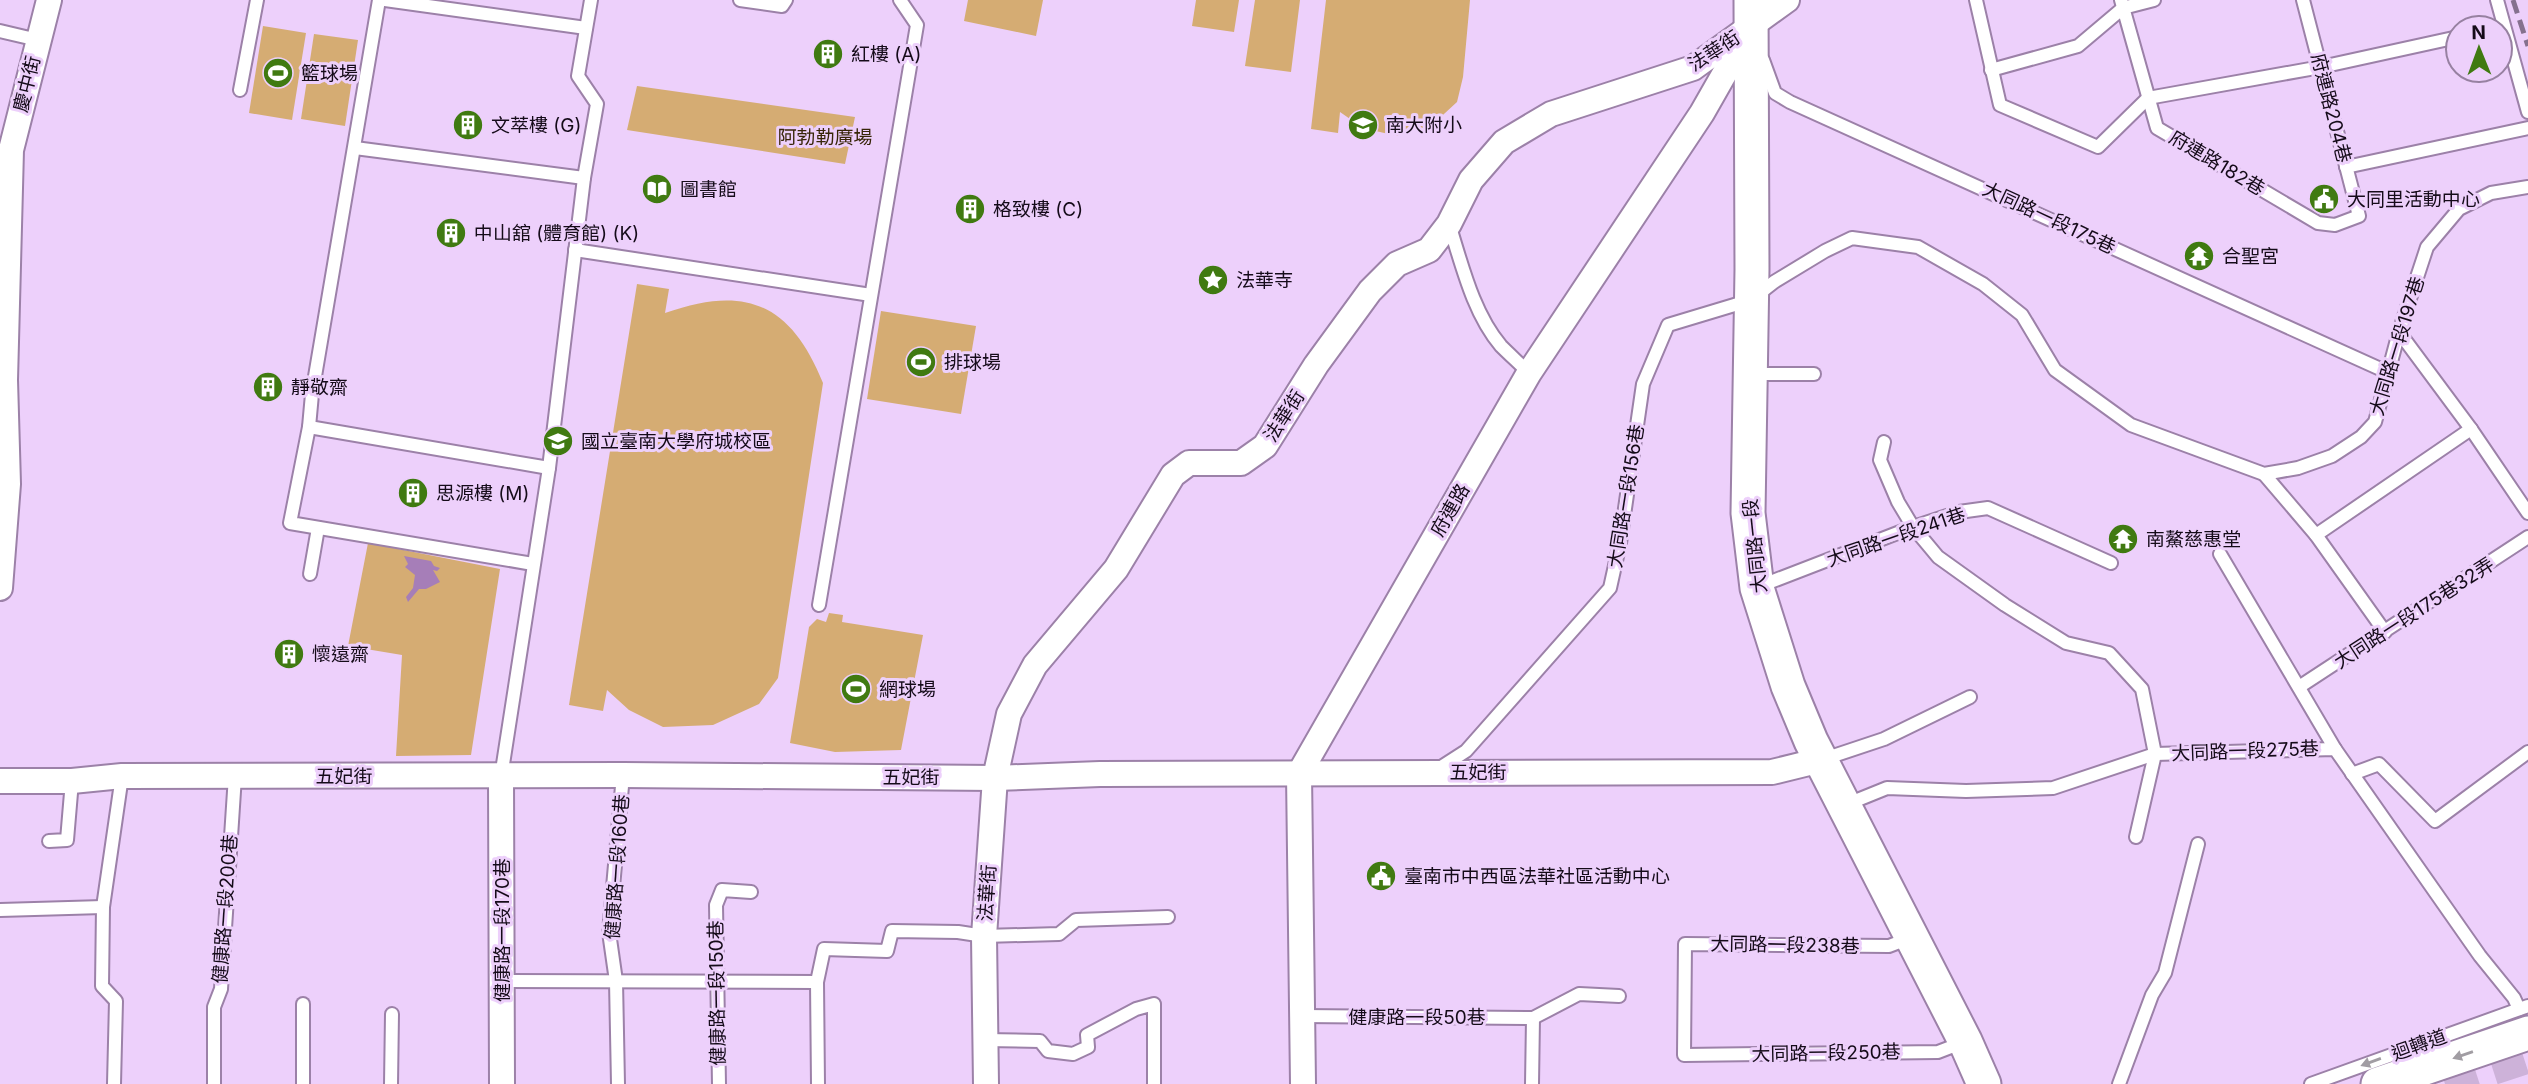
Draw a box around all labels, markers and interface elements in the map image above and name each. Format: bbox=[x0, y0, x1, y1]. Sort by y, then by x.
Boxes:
north arrow bbox=[2444, 14, 2514, 84]
text: N bbox=[2471, 21, 2486, 44]
street label: 法華街 bbox=[1684, 26, 1744, 76]
building icon: 紅樓 (A) bbox=[811, 37, 845, 71]
place label: 紅樓 (A) bbox=[851, 43, 921, 66]
street label: 府連路204巷 bbox=[2306, 51, 2356, 165]
street label: 慶中街 bbox=[9, 54, 45, 114]
sports icon: 籃球場 bbox=[261, 56, 295, 90]
place label: 籃球場 bbox=[301, 62, 358, 85]
building icon: 文萃樓 (G) bbox=[451, 108, 485, 142]
school or university icon: 南大附小 bbox=[1346, 108, 1380, 142]
place label: 文萃樓 (G) bbox=[491, 114, 581, 137]
place label: 南大附小 bbox=[1386, 114, 1462, 137]
park label: 阿勃勒廣場 bbox=[777, 126, 873, 149]
street label: 府連路182巷 bbox=[2165, 126, 2269, 200]
library icon: 圖書館 bbox=[640, 172, 674, 206]
street label: 大同路一段175巷 bbox=[1979, 177, 2119, 259]
place label: 圖書館 bbox=[680, 178, 737, 201]
public building icon: 大同里活動中心 bbox=[2307, 182, 2341, 216]
place label: 大同里活動中心 bbox=[2347, 188, 2480, 211]
building icon: 格致樓 (C) bbox=[953, 192, 987, 226]
place label: 格致樓 (C) bbox=[993, 198, 1083, 221]
building icon: 中山舘 (體育館) (K) bbox=[434, 216, 468, 250]
place label: 中山舘 (體育館) (K) bbox=[474, 222, 639, 245]
temple icon: 合聖宮 bbox=[2182, 239, 2216, 273]
place label: 合聖宮 bbox=[2222, 245, 2279, 268]
place icon: 法華寺 bbox=[1196, 263, 1230, 297]
place label: 法華寺 bbox=[1236, 269, 1293, 292]
street label: 大同路一段197巷 bbox=[2365, 274, 2429, 418]
sports icon: 排球場 bbox=[904, 345, 938, 379]
place label: 排球場 bbox=[944, 351, 1001, 374]
building icon: 靜敬齋 bbox=[251, 370, 285, 404]
place label: 靜敬齋 bbox=[291, 376, 348, 399]
street label: 法華街 bbox=[1259, 386, 1309, 446]
street label: 大同路一段156巷 bbox=[1603, 423, 1649, 569]
school or university icon: 國立臺南大學府城校區 bbox=[541, 424, 575, 458]
place label: 國立臺南大學府城校區 bbox=[581, 430, 771, 453]
building icon: 思源樓 (M) bbox=[396, 476, 430, 510]
street label: 府連路 bbox=[1426, 480, 1474, 540]
place label: 思源樓 (M) bbox=[436, 482, 529, 505]
street label: 大同路一段 bbox=[1739, 498, 1771, 594]
street label: 大同路一段241巷 bbox=[1824, 503, 1968, 571]
temple icon: 南鰲慈惠堂 bbox=[2106, 522, 2140, 556]
place label: 南鰲慈惠堂 bbox=[2146, 528, 2241, 551]
street label: 大同路一段175巷32弄 bbox=[2330, 553, 2498, 673]
building icon: 懷遠齋 bbox=[272, 637, 306, 671]
place label: 懷遠齋 bbox=[312, 643, 369, 666]
sports icon: 網球場 bbox=[839, 672, 873, 706]
place label: 網球場 bbox=[879, 678, 936, 701]
street label: 大同路一段275巷 bbox=[2171, 737, 2319, 765]
street label: 五妃街 bbox=[1449, 761, 1507, 784]
street label: 五妃街 bbox=[315, 765, 373, 788]
street label: 五妃街 bbox=[882, 766, 940, 789]
street label: 健康路一段160巷 bbox=[600, 794, 634, 940]
street label: 健康路一段200巷 bbox=[208, 834, 242, 984]
street label: 健康路一段170巷 bbox=[491, 858, 514, 1002]
public building icon: 臺南市中西區法華社區活動中心 bbox=[1364, 859, 1398, 893]
street label: 法華街 bbox=[974, 864, 1000, 922]
place label: 臺南市中西區法華社區活動中心 bbox=[1404, 865, 1670, 888]
street label: 健康路一段150巷 bbox=[704, 920, 730, 1066]
street label: 大同路一段238巷 bbox=[1710, 932, 1860, 958]
street label: 健康路一段50巷 bbox=[1348, 1006, 1486, 1029]
street label: 迴轉道 bbox=[2388, 1024, 2450, 1066]
street label: 大同路一段250巷 bbox=[1751, 1040, 1901, 1066]
one-way arrow bbox=[2453, 1050, 2474, 1061]
one-way arrow bbox=[2361, 1057, 2382, 1068]

